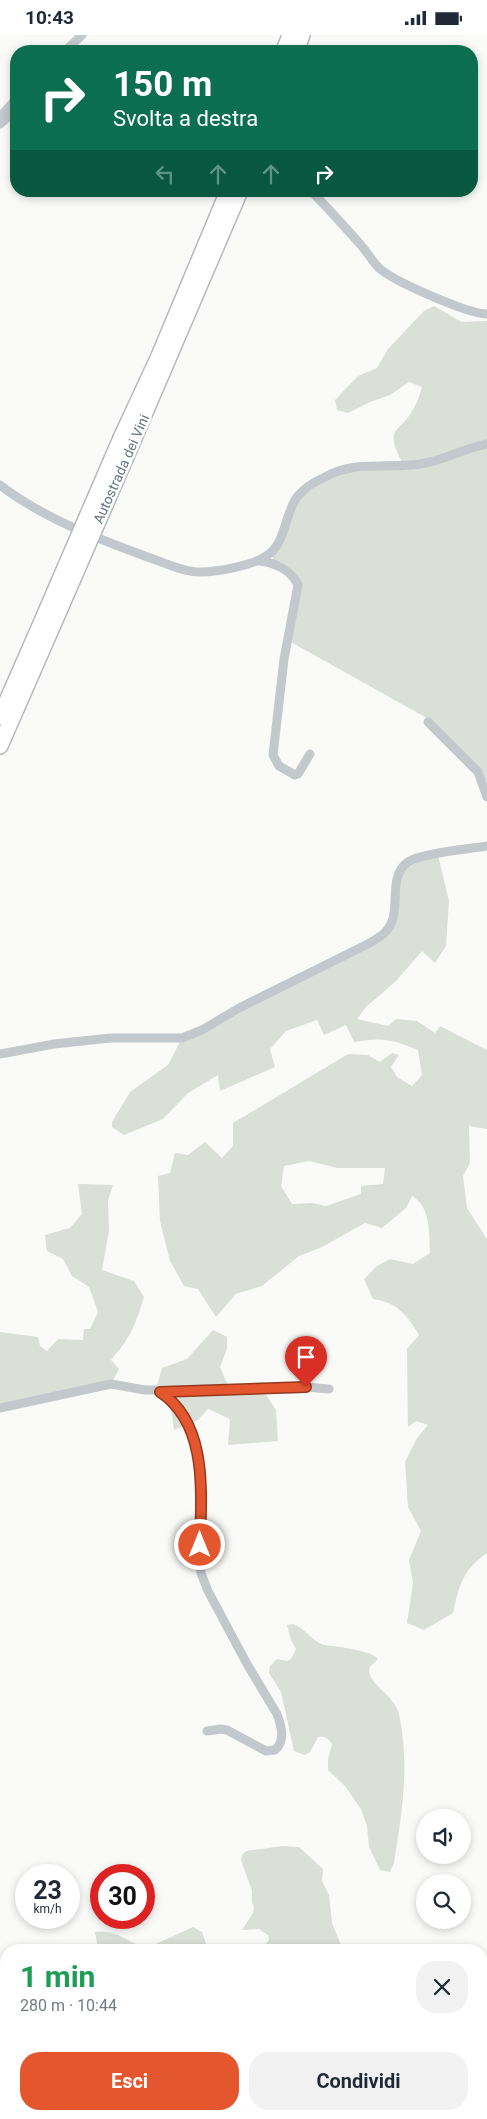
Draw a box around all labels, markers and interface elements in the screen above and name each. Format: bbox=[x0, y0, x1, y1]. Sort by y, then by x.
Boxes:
text: 10:43 bbox=[25, 6, 74, 29]
text: 150 m bbox=[113, 64, 212, 105]
icon: right bbox=[30, 65, 95, 130]
text: Svolta a destra bbox=[113, 106, 258, 131]
icon: left bbox=[151, 160, 179, 188]
icon: ahead bbox=[204, 160, 232, 188]
icon: ahead bbox=[257, 160, 285, 188]
icon: right bbox=[310, 160, 338, 188]
street label: Autostrada dei Vini bbox=[90, 412, 152, 526]
pin bbox=[285, 1336, 327, 1387]
icon: arrive bbox=[292, 1343, 320, 1371]
position arrow bbox=[173, 1518, 225, 1570]
map controls bbox=[416, 1809, 471, 1929]
button: sound bbox=[416, 1809, 471, 1864]
speed limit sign: 30 bbox=[90, 1864, 155, 1929]
button: search bbox=[416, 1874, 471, 1929]
text: 23 bbox=[33, 1876, 62, 1905]
text: km/h bbox=[33, 1902, 62, 1916]
text: 1 min bbox=[20, 1959, 95, 1994]
button: close bbox=[416, 1961, 468, 2013]
text: 280 m · 10:44 bbox=[20, 1996, 117, 2015]
button: Esci bbox=[20, 2052, 239, 2110]
button: Condividi bbox=[249, 2052, 468, 2110]

